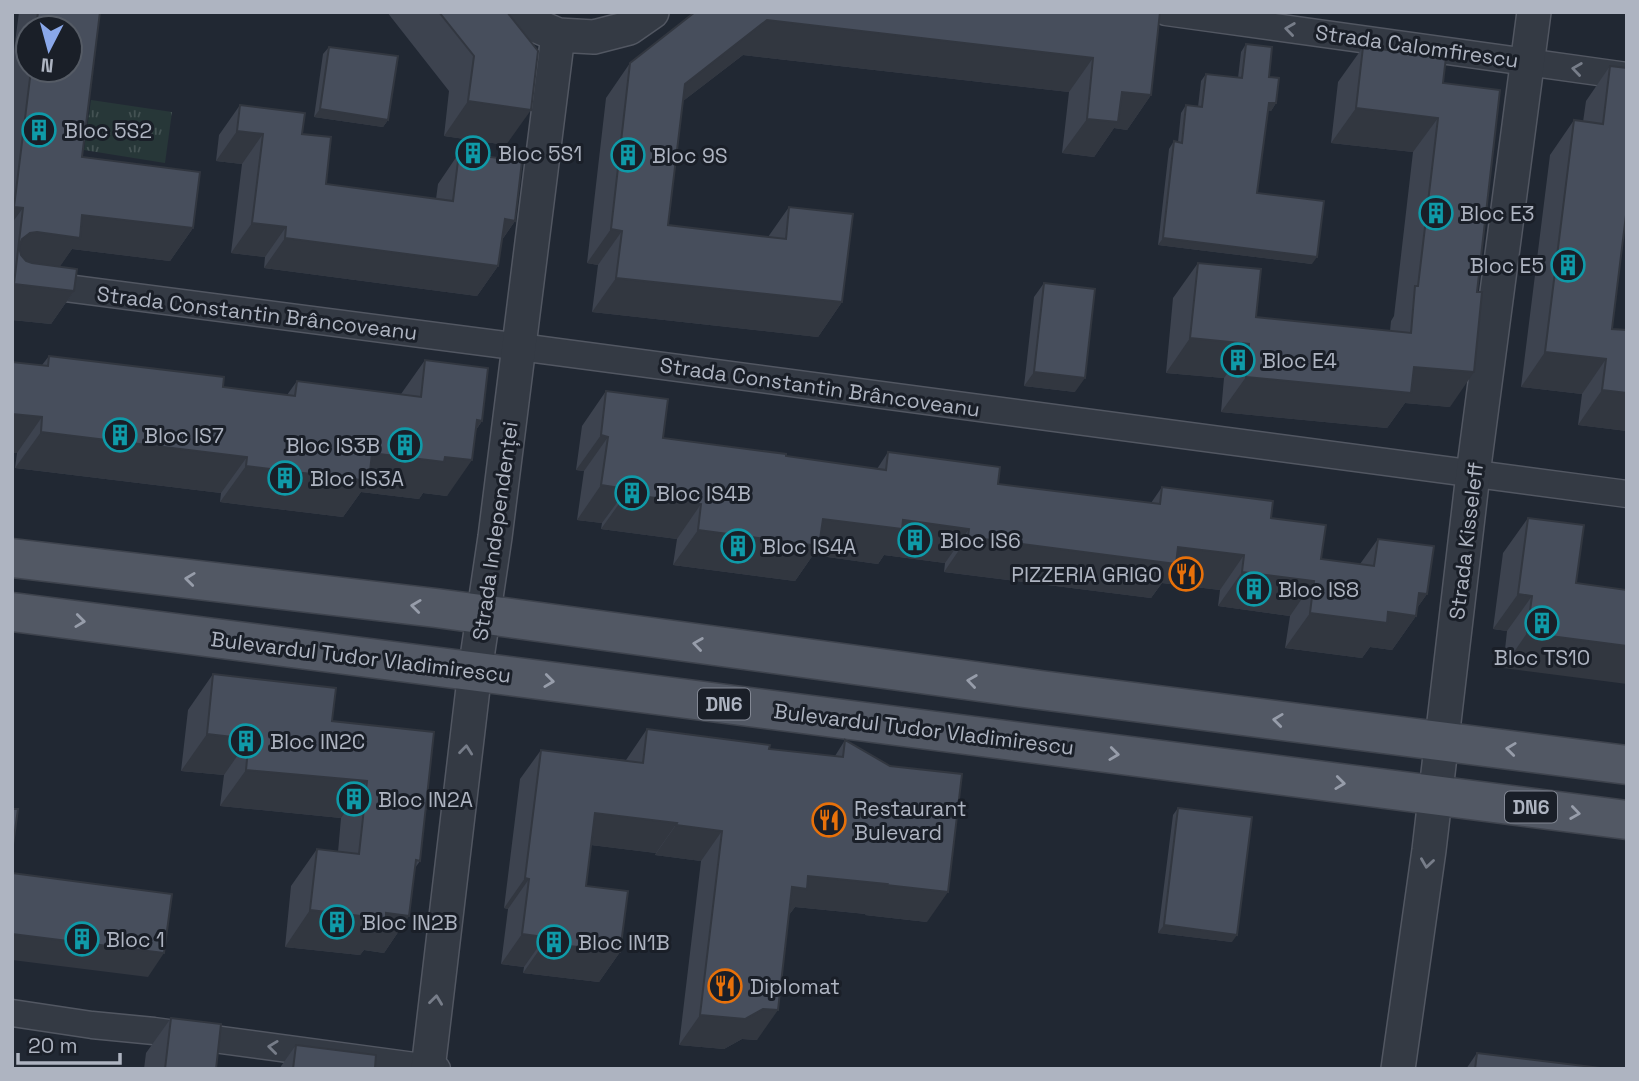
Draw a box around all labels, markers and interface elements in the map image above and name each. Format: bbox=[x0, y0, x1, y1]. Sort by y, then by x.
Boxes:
north arrow bbox=[14, 14, 84, 84]
street label: Strada Calomfirescu bbox=[1314, 18, 1520, 74]
one-way arrow bbox=[1284, 22, 1296, 37]
text: N bbox=[40, 52, 55, 79]
one-way arrow bbox=[1571, 61, 1583, 76]
building icon: Bloc 5S2 bbox=[20, 111, 58, 149]
place label: Bloc 5S2 bbox=[64, 117, 152, 144]
building icon: Bloc 5S1 bbox=[454, 134, 492, 172]
building icon: Bloc 9S bbox=[609, 136, 647, 174]
place label: Bloc 5S1 bbox=[498, 140, 582, 167]
place label: Bloc 9S bbox=[652, 142, 728, 169]
building icon: Bloc E3 bbox=[1417, 194, 1455, 232]
place label: Bloc E3 bbox=[1460, 200, 1534, 227]
building icon: Bloc E5 bbox=[1549, 246, 1587, 284]
place label: Bloc E5 bbox=[1470, 252, 1544, 279]
street label: Strada Constantin Brâncoveanu bbox=[95, 280, 419, 346]
building icon: Bloc E4 bbox=[1219, 341, 1257, 379]
place label: Bloc E4 bbox=[1262, 347, 1337, 374]
street label: Strada Constantin Brâncoveanu bbox=[658, 351, 982, 423]
building icon: Bloc IS7 bbox=[101, 416, 139, 454]
street label: Strada Independenței bbox=[466, 420, 524, 642]
place label: Bloc IS7 bbox=[144, 422, 224, 449]
building icon: Bloc IS3B bbox=[386, 426, 424, 464]
place label: Bloc IS3B bbox=[285, 432, 380, 459]
building icon: Bloc IS3A bbox=[266, 459, 304, 497]
street label: Strada Kisseleff bbox=[1443, 461, 1489, 621]
place label: Bloc IS3A bbox=[310, 465, 404, 492]
building icon: Bloc IS4B bbox=[613, 474, 651, 512]
place label: Bloc IS4B bbox=[656, 480, 751, 507]
building icon: Bloc IS6 bbox=[896, 521, 934, 559]
building icon: Bloc IS4A bbox=[719, 527, 757, 565]
place label: Bloc IS6 bbox=[940, 527, 1021, 554]
place label: Bloc IS4A bbox=[762, 533, 856, 560]
restaurant icon: PIZZERIA GRIGO bbox=[1167, 555, 1205, 593]
place label: PIZZERIA GRIGO bbox=[1011, 561, 1162, 588]
building icon: Bloc IS8 bbox=[1235, 570, 1273, 608]
one-way arrow bbox=[184, 572, 195, 587]
place label: Bloc IS8 bbox=[1278, 576, 1359, 603]
one-way arrow bbox=[410, 598, 422, 613]
building icon: Bloc TS10 bbox=[1523, 604, 1561, 642]
one-way arrow bbox=[74, 613, 86, 628]
street label: Bulevardul Tudor Vladimirescu bbox=[209, 625, 513, 689]
one-way arrow bbox=[692, 636, 704, 651]
place label: Bloc TS10 bbox=[1494, 644, 1590, 671]
one-way arrow bbox=[543, 673, 554, 688]
one-way arrow bbox=[966, 674, 978, 689]
road number: DN6 bbox=[698, 688, 750, 720]
street label: Bulevardul Tudor Vladimirescu bbox=[772, 697, 1076, 761]
one-way arrow bbox=[1272, 712, 1284, 727]
building icon: Bloc IN2C bbox=[227, 722, 265, 760]
place label: Bloc IN2C bbox=[270, 728, 365, 755]
one-way arrow bbox=[1505, 742, 1516, 757]
one-way arrow bbox=[458, 744, 473, 755]
one-way arrow bbox=[1109, 746, 1120, 761]
one-way arrow bbox=[1334, 775, 1346, 790]
building icon: Bloc IN2A bbox=[335, 780, 373, 818]
place label: Bloc IN2A bbox=[378, 786, 473, 813]
road number: DN6 bbox=[1505, 792, 1557, 822]
place label: Restaurant Bulevard bbox=[854, 795, 967, 846]
restaurant icon: Restaurant Bulevard bbox=[810, 801, 848, 839]
one-way arrow bbox=[1570, 806, 1581, 821]
one-way arrow bbox=[1420, 857, 1435, 869]
building icon: Bloc IN2B bbox=[318, 903, 356, 941]
place label: Bloc IN2B bbox=[362, 909, 458, 936]
building icon: Bloc 1 bbox=[63, 920, 101, 958]
building icon: Bloc IN1B bbox=[535, 923, 573, 961]
place label: Bloc 1 bbox=[106, 926, 165, 953]
place label: Bloc IN1B bbox=[578, 929, 670, 956]
restaurant icon: Diplomat bbox=[706, 967, 744, 1005]
place label: Diplomat bbox=[750, 973, 840, 1000]
one-way arrow bbox=[429, 994, 444, 1006]
scale bar bbox=[18, 1021, 119, 1066]
text: 20 m bbox=[28, 1032, 78, 1059]
one-way arrow bbox=[267, 1040, 278, 1055]

